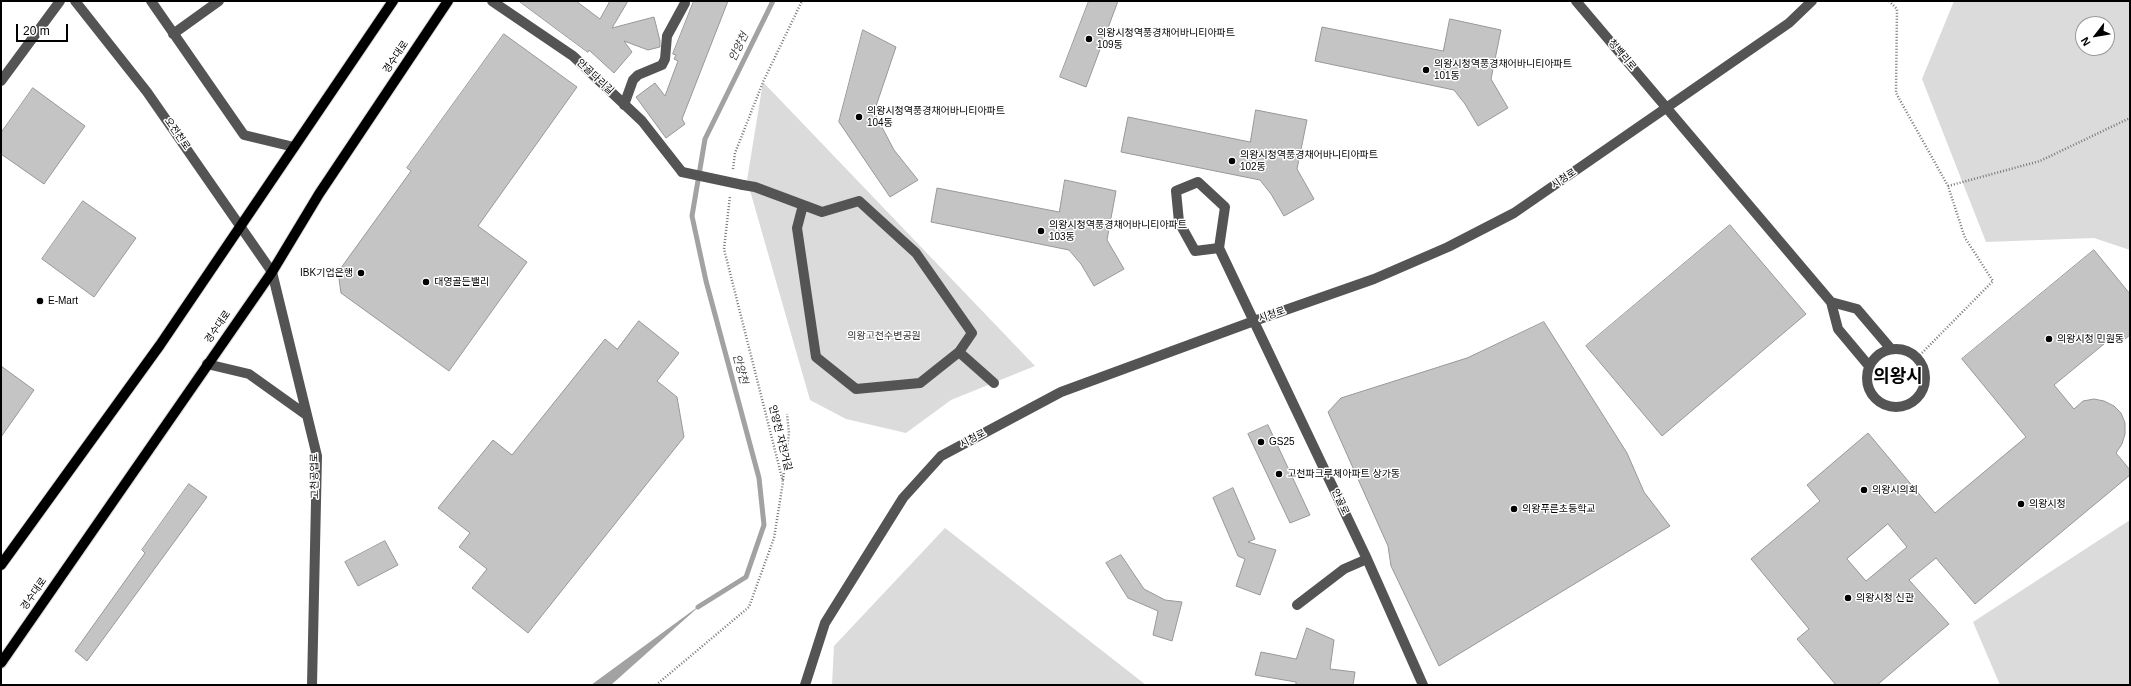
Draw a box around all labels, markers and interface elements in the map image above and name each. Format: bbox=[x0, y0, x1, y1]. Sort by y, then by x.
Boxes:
scale bar bbox=[18, 16, 70, 42]
north arrow bbox=[2075, 16, 2115, 56]
text: 20 m bbox=[23, 24, 50, 38]
place label: 의왕시청역풍경채어바니티아파트 109동 bbox=[1097, 27, 1235, 50]
water label: 안양천 bbox=[726, 30, 752, 64]
marker: 의왕시청역풍경채어바니티아파트 109동 bbox=[1084, 34, 1094, 44]
text: N bbox=[2078, 35, 2093, 48]
street label: 청백리로 bbox=[1606, 37, 1638, 73]
street label: 경수대로 bbox=[381, 38, 411, 76]
street label: 안골다리길 bbox=[574, 57, 616, 97]
place label: 의왕시청역풍경채어바니티아파트 101동 bbox=[1434, 58, 1572, 82]
marker: 의왕시청역풍경채어바니티아파트 101동 bbox=[1421, 65, 1431, 75]
place label: 의왕시청역풍경채어바니티아파트 104동 bbox=[867, 105, 1005, 128]
marker: 의왕시청역풍경채어바니티아파트 104동 bbox=[854, 112, 864, 122]
street label: 오전천로 bbox=[162, 115, 192, 153]
place label: 의왕시청역풍경채어바니티아파트 102동 bbox=[1240, 149, 1378, 172]
marker: 의왕시청역풍경채어바니티아파트 102동 bbox=[1227, 156, 1237, 166]
street label: 시청로 bbox=[1549, 166, 1579, 192]
place label: 의왕시청역풍경채어바니티아파트 103동 bbox=[1049, 219, 1187, 242]
marker: 의왕시청역풍경채어바니티아파트 103동 bbox=[1036, 226, 1046, 236]
place label: IBK기업은행 bbox=[300, 267, 353, 279]
marker: IBK기업은행 bbox=[356, 268, 366, 278]
place label: 대영골든밸리 bbox=[434, 276, 489, 288]
marker: 대영골든밸리 bbox=[421, 277, 431, 287]
place label: E-Mart bbox=[48, 295, 78, 307]
marker: E-Mart bbox=[35, 296, 45, 306]
street label: 시청로 bbox=[1257, 305, 1287, 325]
street label: 경수대로 bbox=[203, 308, 233, 346]
park label: 의왕고천수변공원 bbox=[847, 330, 921, 342]
place label: 의왕시청 민원동 bbox=[2057, 333, 2124, 345]
marker: 의왕시청 민원동 bbox=[2044, 334, 2054, 344]
water label: 안양천 bbox=[730, 353, 750, 385]
district label: 의왕시 bbox=[1873, 366, 1923, 388]
street label: 안양천 자전거길 bbox=[766, 404, 794, 472]
street label: 시청로 bbox=[958, 427, 988, 451]
place label: GS25 bbox=[1269, 436, 1295, 448]
marker: GS25 bbox=[1256, 437, 1266, 447]
street label: 고천공업로 bbox=[309, 453, 321, 499]
place label: 고천파크루체아파트 상가동 bbox=[1287, 468, 1400, 480]
marker: 고천파크루체아파트 상가동 bbox=[1274, 469, 1284, 479]
place label: 의왕시의회 bbox=[1872, 484, 1918, 496]
marker: 의왕시의회 bbox=[1859, 485, 1869, 495]
street label: 안골로 bbox=[1329, 487, 1351, 517]
place label: 의왕시청 bbox=[2029, 498, 2066, 510]
marker: 의왕시청 bbox=[2016, 499, 2026, 509]
place label: 의왕푸른초등학교 bbox=[1522, 503, 1596, 515]
marker: 의왕푸른초등학교 bbox=[1509, 504, 1519, 514]
street label: 경수대로 bbox=[19, 575, 49, 613]
place label: 의왕시청 신관 bbox=[1856, 592, 1914, 604]
marker: 의왕시청 신관 bbox=[1843, 593, 1853, 603]

